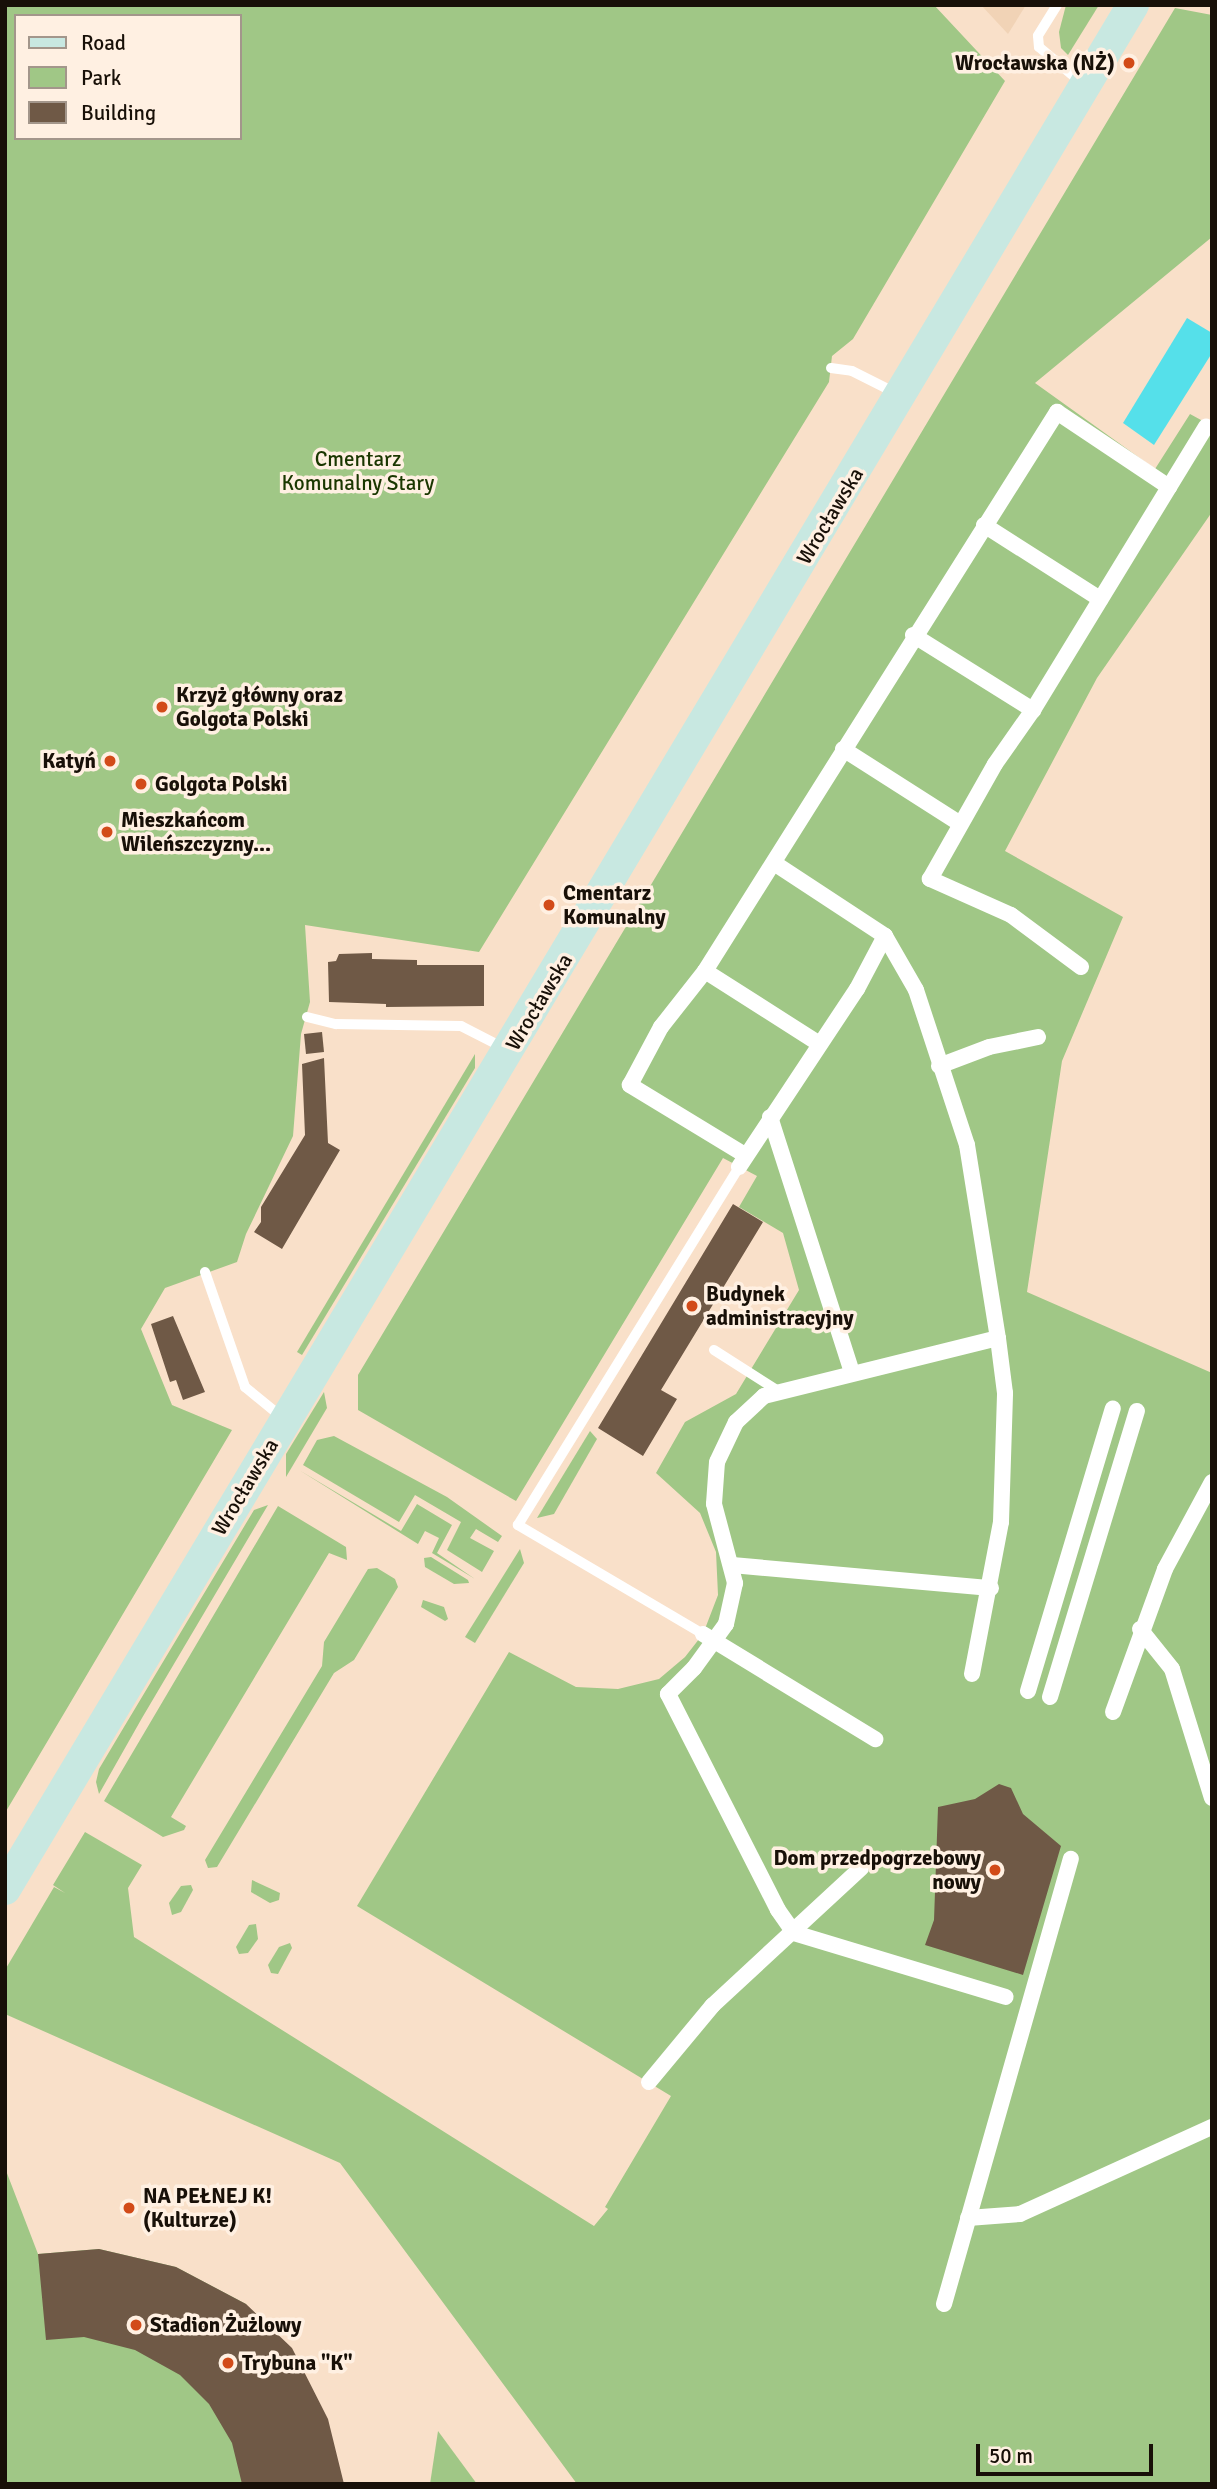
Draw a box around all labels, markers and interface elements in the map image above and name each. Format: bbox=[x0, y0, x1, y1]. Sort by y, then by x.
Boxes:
legend bbox=[14, 14, 242, 140]
text: Road bbox=[81, 30, 126, 56]
place label: Wrocławska (NŻ) bbox=[955, 50, 1115, 76]
marker: Wrocławska (NŻ) bbox=[1121, 55, 1137, 71]
text: Park bbox=[81, 65, 121, 91]
text: Building bbox=[81, 100, 156, 126]
park label: Cmentarz Komunalny Stary bbox=[282, 446, 434, 496]
street label: Wrocławska bbox=[791, 463, 869, 569]
place label: Krzyż główny oraz Golgota Polski bbox=[176, 682, 343, 732]
marker: Krzyż główny oraz Golgota Polski bbox=[154, 699, 170, 715]
place label: Katyń bbox=[42, 748, 96, 774]
marker: Katyń bbox=[102, 753, 118, 769]
place label: Golgota Polski bbox=[155, 771, 287, 797]
marker: Golgota Polski bbox=[133, 776, 149, 792]
place label: Mieszkańcom Wileńszczyzny... bbox=[121, 807, 271, 857]
marker: Mieszkańcom Wileńszczyzny... bbox=[99, 824, 115, 840]
place label: Cmentarz Komunalny bbox=[563, 880, 666, 930]
marker: Cmentarz Komunalny bbox=[541, 897, 557, 913]
street label: Wrocławska bbox=[500, 949, 578, 1055]
place label: Budynek administracyjny bbox=[706, 1281, 854, 1331]
marker: Budynek administracyjny bbox=[684, 1298, 700, 1314]
street label: Wrocławska bbox=[206, 1434, 284, 1540]
place label: Dom przedpogrzebowy nowy bbox=[773, 1845, 981, 1895]
marker: Dom przedpogrzebowy nowy bbox=[987, 1862, 1003, 1878]
place label: NA PEŁNEJ K! (Kulturze) bbox=[143, 2183, 272, 2233]
marker: NA PEŁNEJ K! (Kulturze) bbox=[121, 2200, 137, 2216]
place label: Stadion Żużlowy bbox=[150, 2312, 301, 2338]
marker: Stadion Żużlowy bbox=[128, 2317, 144, 2333]
place label: Trybuna "K" bbox=[242, 2350, 353, 2376]
marker: Trybuna "K" bbox=[220, 2355, 236, 2371]
scale bar bbox=[979, 2430, 1156, 2474]
text: 50 m bbox=[989, 2443, 1033, 2469]

